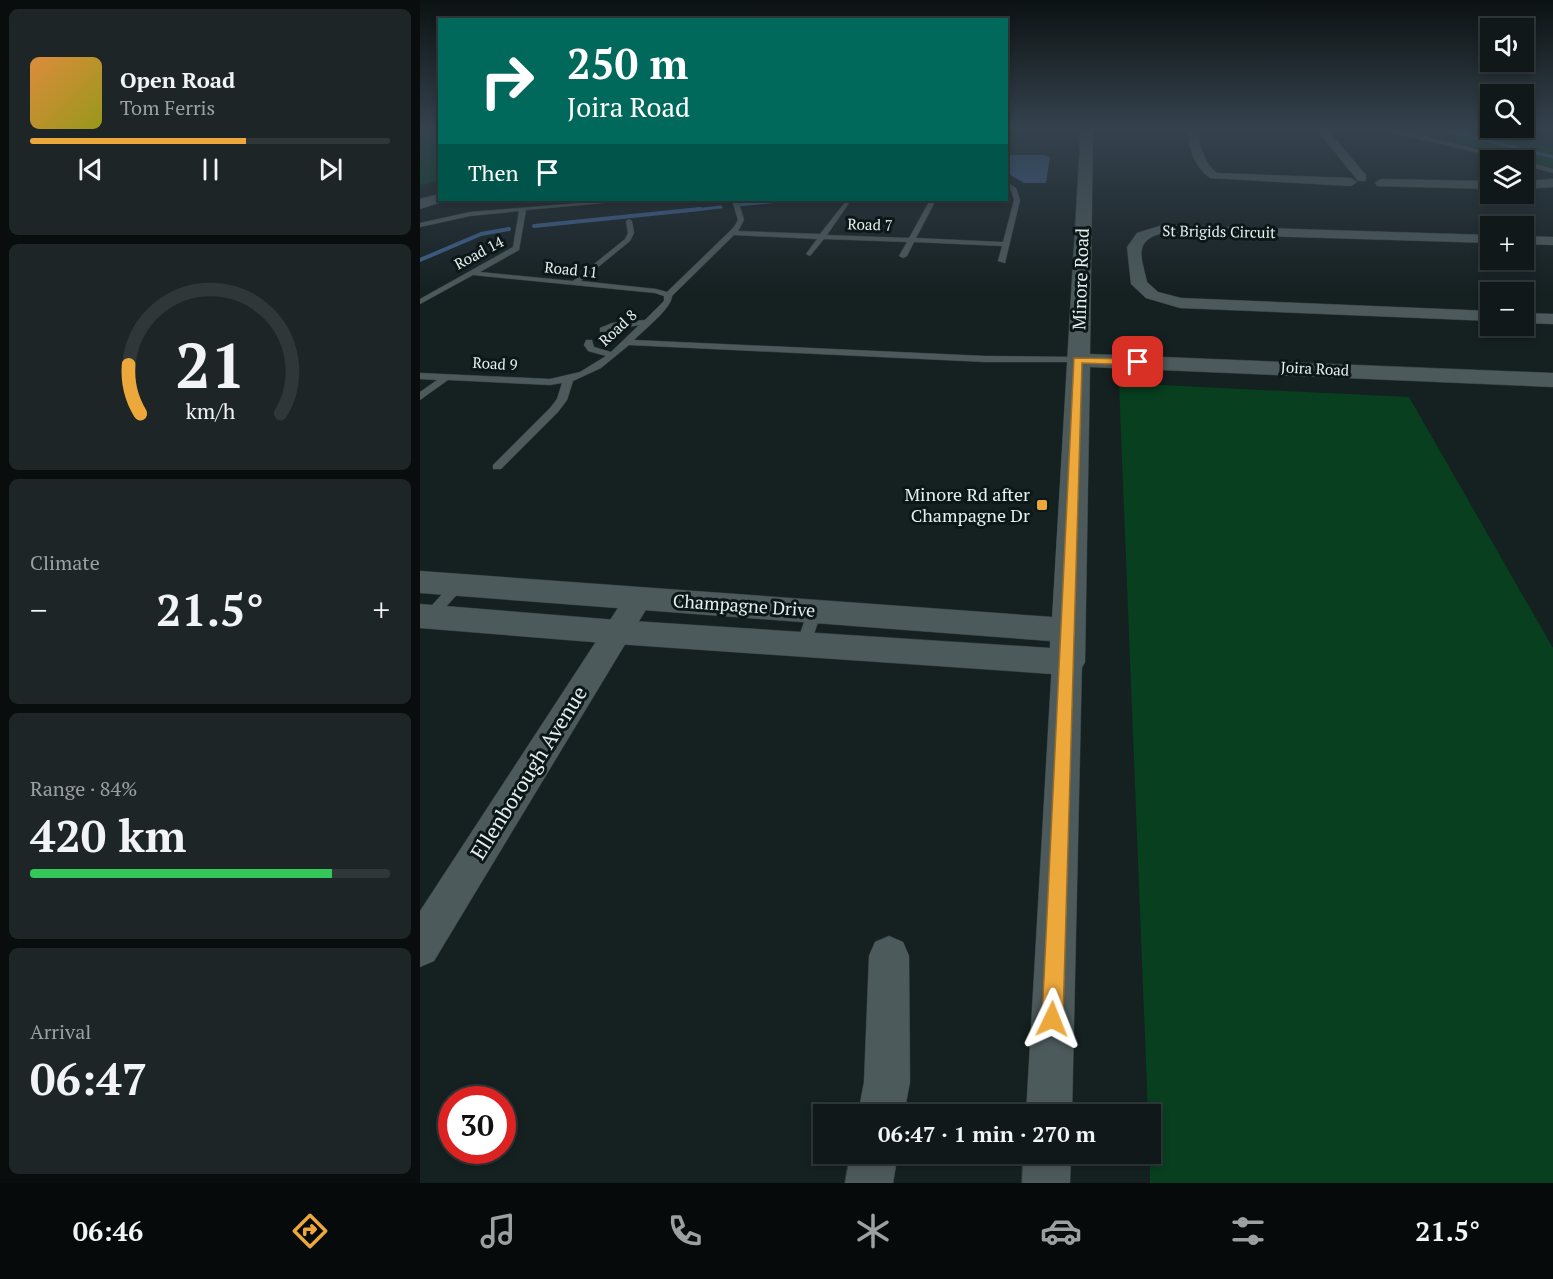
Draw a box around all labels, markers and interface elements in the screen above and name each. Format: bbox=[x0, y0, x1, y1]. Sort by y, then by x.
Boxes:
map controls bbox=[1480, 18, 1534, 336]
button: sound bbox=[1480, 18, 1534, 72]
text: 250 m bbox=[567, 35, 688, 91]
icon: right bbox=[468, 42, 546, 120]
text: Open Road bbox=[120, 65, 235, 94]
button: search bbox=[1480, 84, 1534, 138]
text: Joira Road bbox=[567, 89, 690, 125]
text: Tom Ferris bbox=[120, 94, 215, 121]
button: layers bbox=[1480, 150, 1534, 204]
icon: previous bbox=[74, 153, 107, 186]
icon: pause bbox=[194, 153, 227, 186]
icon: next bbox=[314, 153, 347, 186]
icon: arrive bbox=[531, 156, 564, 189]
text: Then bbox=[468, 158, 519, 187]
street label: Road 7 bbox=[847, 213, 893, 235]
button: + bbox=[1480, 216, 1534, 270]
street label: St Brigids Circuit bbox=[1162, 220, 1276, 242]
street label: Minore Road bbox=[1066, 227, 1094, 330]
street label: Road 14 bbox=[450, 231, 507, 273]
street label: Road 11 bbox=[544, 256, 599, 282]
button: − bbox=[1480, 282, 1534, 336]
street label: Road 8 bbox=[594, 305, 641, 350]
text: 21 bbox=[175, 323, 245, 406]
pin bbox=[1112, 336, 1163, 387]
icon: arrive bbox=[1121, 345, 1154, 378]
street label: Road 9 bbox=[472, 352, 518, 374]
street label: Joira Road bbox=[1280, 356, 1350, 380]
text: km/h bbox=[185, 397, 235, 425]
place label: Minore Rd after Champagne Dr bbox=[904, 482, 1030, 527]
marker: Minore Rd after Champagne Dr bbox=[1035, 498, 1049, 512]
text: Climate bbox=[30, 549, 100, 576]
text: 21.5° bbox=[156, 579, 264, 639]
text: − bbox=[30, 588, 48, 631]
text: + bbox=[372, 588, 390, 631]
street label: Champagne Drive bbox=[672, 588, 816, 622]
street label: Ellenborough Avenue bbox=[463, 680, 593, 864]
text: Range · 84% bbox=[30, 775, 137, 802]
text: 420 km bbox=[30, 805, 186, 865]
position arrow bbox=[1020, 987, 1084, 1051]
text: Arrival bbox=[30, 1018, 91, 1045]
text: 06:47 bbox=[30, 1048, 147, 1108]
speed limit sign: 30 bbox=[438, 1086, 516, 1164]
text: 06:47 · 1 min · 270 m bbox=[878, 1119, 1096, 1148]
icon: directions bbox=[289, 1210, 331, 1252]
icon: music bbox=[477, 1210, 519, 1252]
icon: phone bbox=[664, 1210, 706, 1252]
icon: climate bbox=[852, 1210, 894, 1252]
icon: car bbox=[1040, 1210, 1082, 1252]
icon: filters bbox=[1227, 1210, 1269, 1252]
text: 06:46 bbox=[73, 1213, 143, 1249]
text: 21.5° bbox=[1415, 1213, 1480, 1249]

